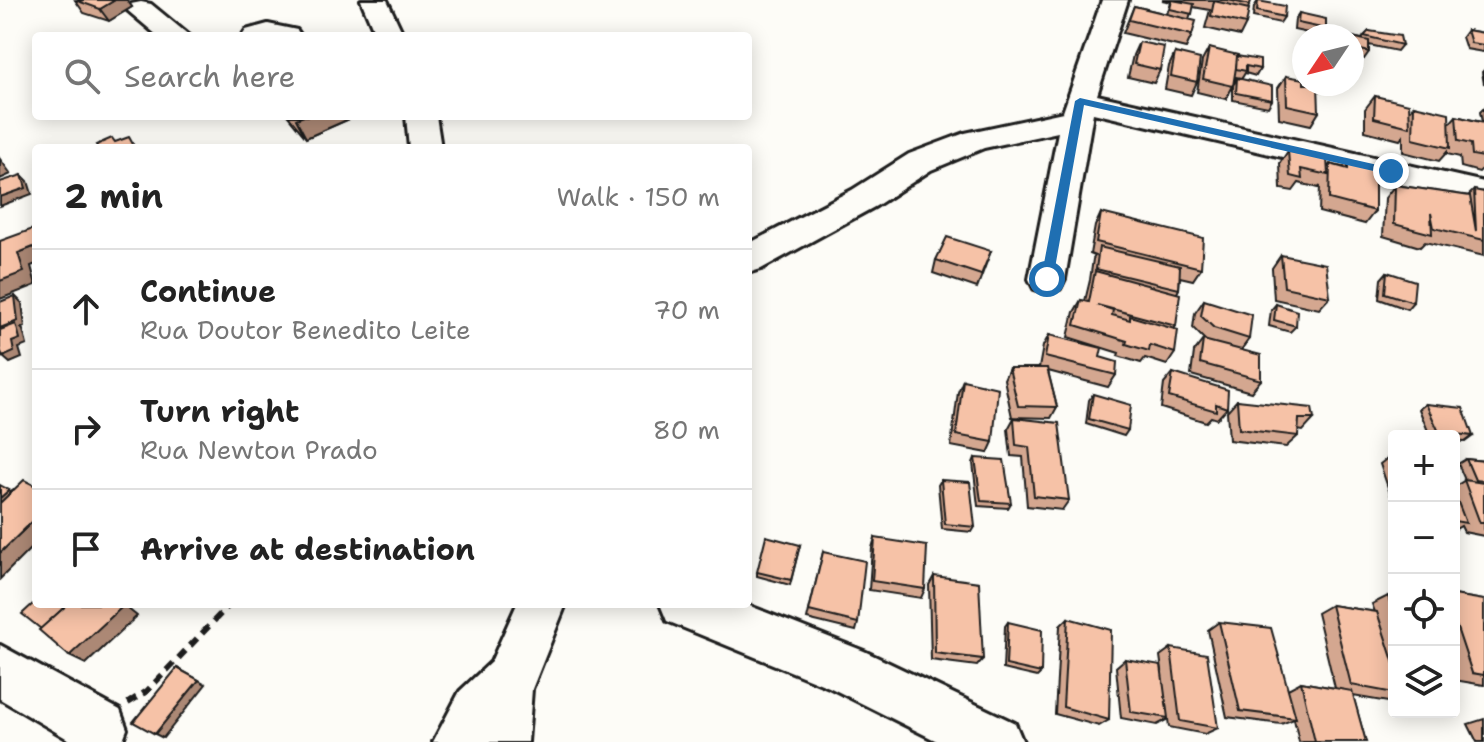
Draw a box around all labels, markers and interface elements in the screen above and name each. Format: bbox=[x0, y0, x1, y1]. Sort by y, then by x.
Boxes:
north arrow bbox=[1292, 24, 1364, 96]
search box bbox=[32, 32, 752, 120]
icon: search bbox=[60, 54, 104, 98]
text: Search here bbox=[124, 56, 295, 97]
route end bbox=[1373, 153, 1409, 189]
text: 2 min bbox=[64, 173, 163, 219]
text: Walk · 150 m bbox=[557, 179, 720, 214]
route start bbox=[1029, 261, 1065, 297]
text: Continue bbox=[140, 271, 276, 312]
icon: ahead bbox=[64, 287, 108, 331]
text: 70 m bbox=[653, 292, 720, 327]
text: Rua Doutor Benedito Leite bbox=[140, 312, 471, 347]
text: Turn right bbox=[140, 391, 299, 432]
icon: right bbox=[64, 407, 108, 451]
text: 80 m bbox=[653, 412, 720, 447]
map controls bbox=[1388, 430, 1460, 718]
button: + bbox=[1388, 430, 1460, 502]
text: Rua Newton Prado bbox=[140, 432, 378, 467]
button: − bbox=[1388, 502, 1460, 574]
icon: arrive bbox=[64, 527, 108, 571]
text: Arrive at destination bbox=[140, 529, 475, 570]
button: locate bbox=[1388, 574, 1460, 646]
button: layers bbox=[1388, 646, 1460, 718]

